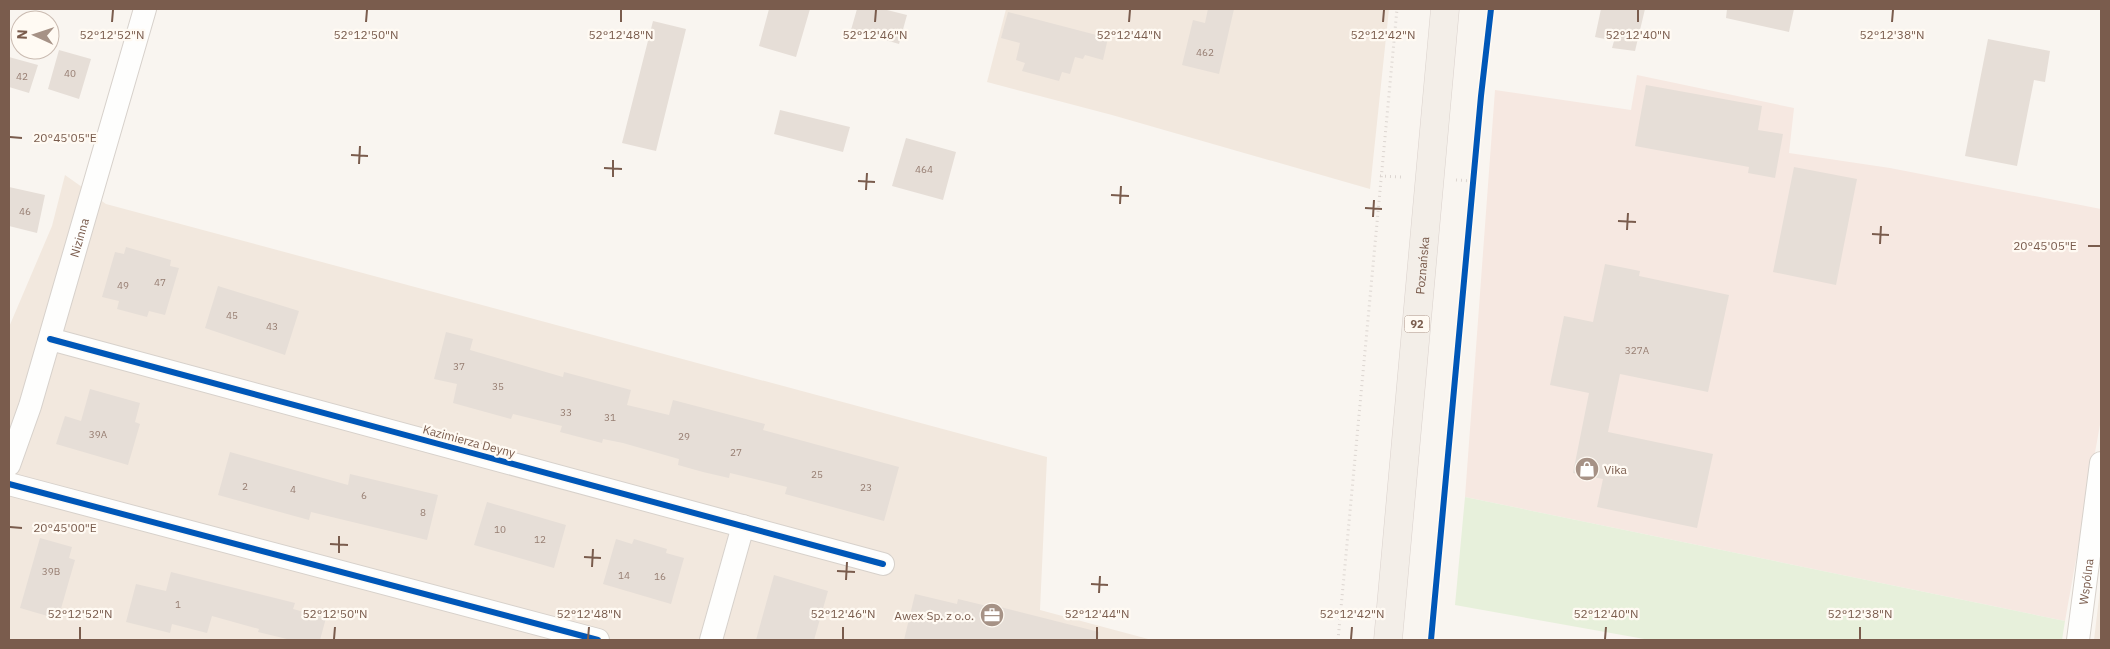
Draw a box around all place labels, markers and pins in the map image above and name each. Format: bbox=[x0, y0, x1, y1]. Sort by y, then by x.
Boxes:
shop icon: Vika bbox=[1574, 456, 1600, 482]
place label: Vika bbox=[1604, 462, 1628, 477]
office icon: Awex Sp. z o.o. bbox=[979, 602, 1005, 628]
place label: Awex Sp. z o.o. bbox=[894, 608, 974, 623]

